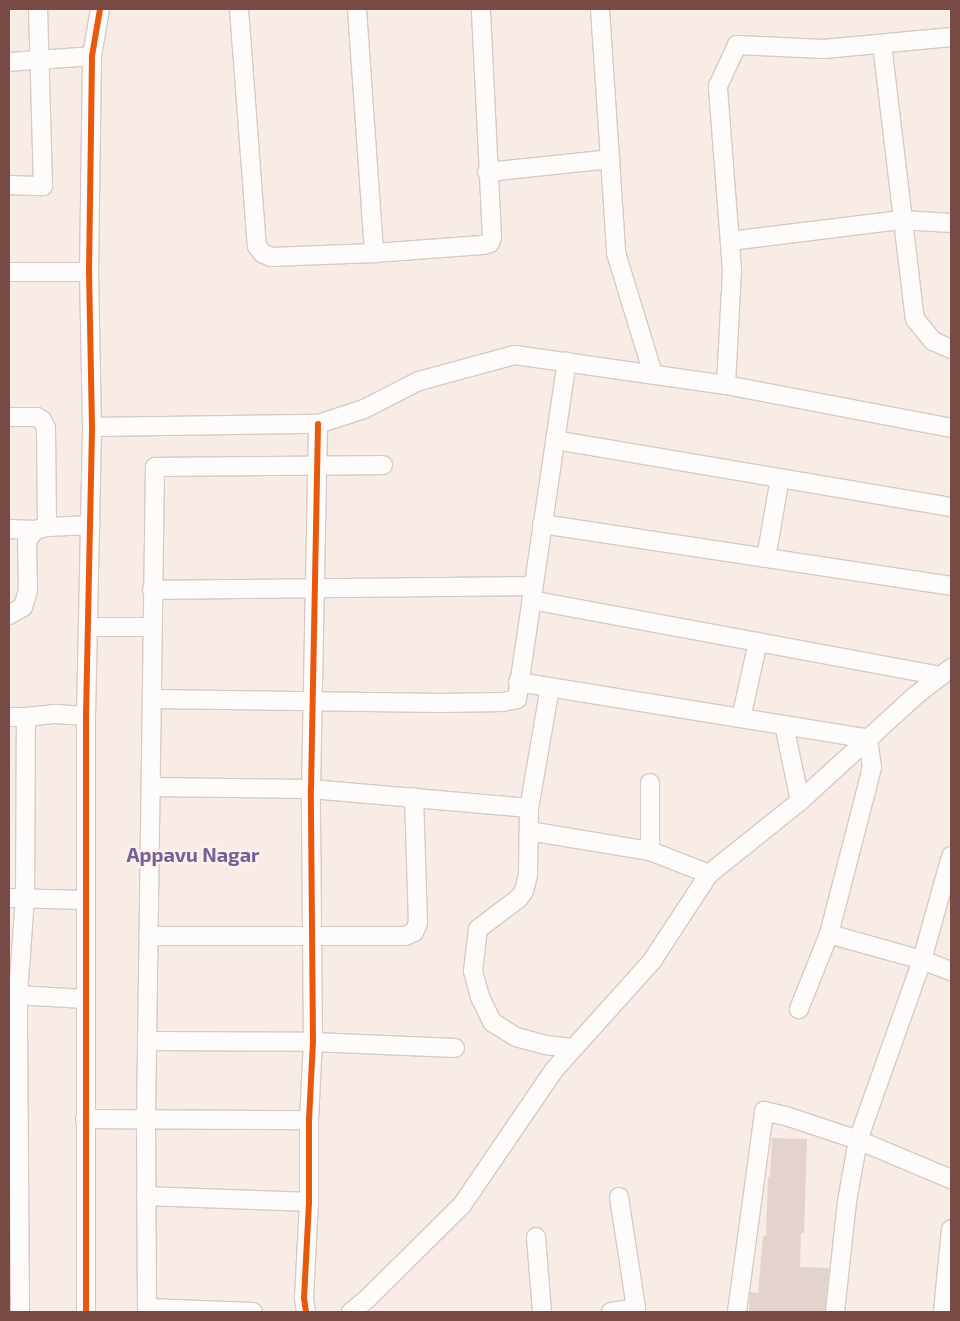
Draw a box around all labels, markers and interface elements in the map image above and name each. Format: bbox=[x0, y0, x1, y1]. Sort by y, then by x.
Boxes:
district label: Appavu Nagar bbox=[126, 842, 260, 866]

